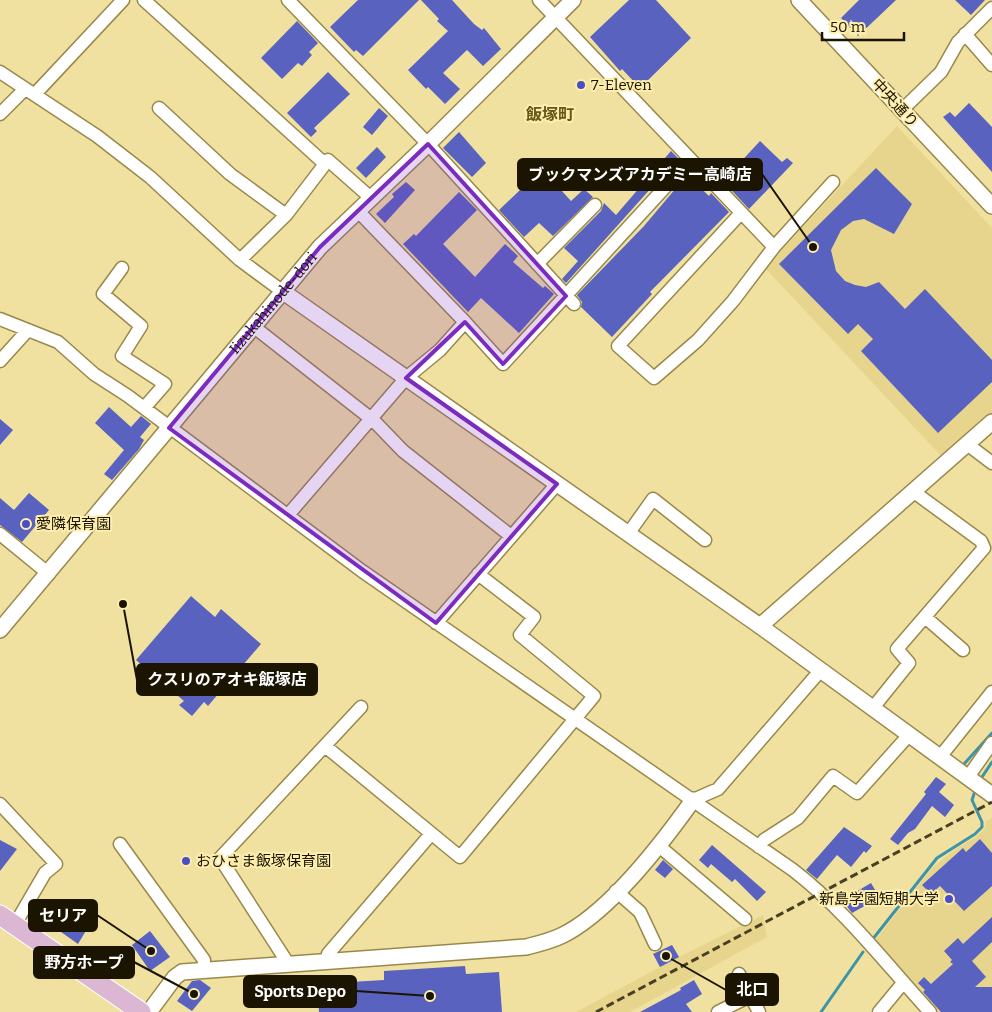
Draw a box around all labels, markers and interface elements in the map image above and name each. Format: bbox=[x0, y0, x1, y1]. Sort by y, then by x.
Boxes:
scale bar bbox=[822, 10, 904, 42]
text: 50 m bbox=[830, 18, 866, 36]
street label: 中央通り bbox=[868, 75, 922, 131]
place label: 7-Eleven bbox=[591, 76, 652, 94]
marker: 7-Eleven bbox=[575, 79, 587, 91]
district label: 飯塚町 bbox=[525, 105, 574, 124]
callout: ブックマンズアカデミー高崎店 bbox=[518, 159, 762, 190]
text: ブックマンズアカデミー高崎店 bbox=[528, 165, 752, 184]
street label: Iizukahinode-dori bbox=[226, 248, 321, 358]
place label: 愛隣保育園 bbox=[36, 515, 111, 533]
marker: 愛隣保育園 bbox=[20, 518, 32, 530]
callout: クスリのアオキ飯塚店 bbox=[137, 664, 317, 695]
text: クスリのアオキ飯塚店 bbox=[147, 670, 307, 689]
place label: おひさま飯塚保育園 bbox=[196, 852, 331, 870]
marker: おひさま飯塚保育園 bbox=[180, 855, 192, 867]
place label: 新島学園短期大学 bbox=[819, 890, 939, 908]
marker: 新島学園短期大学 bbox=[943, 893, 955, 905]
callout: セリア bbox=[29, 900, 97, 931]
text: セリア bbox=[39, 906, 87, 925]
callout: 野方ホープ bbox=[34, 947, 134, 978]
text: 野方ホープ bbox=[44, 953, 124, 972]
callout: 北口 bbox=[726, 974, 778, 1005]
callout: Sports Depo bbox=[244, 976, 356, 1007]
text: 北口 bbox=[736, 980, 768, 999]
text: Sports Depo bbox=[254, 982, 346, 1001]

